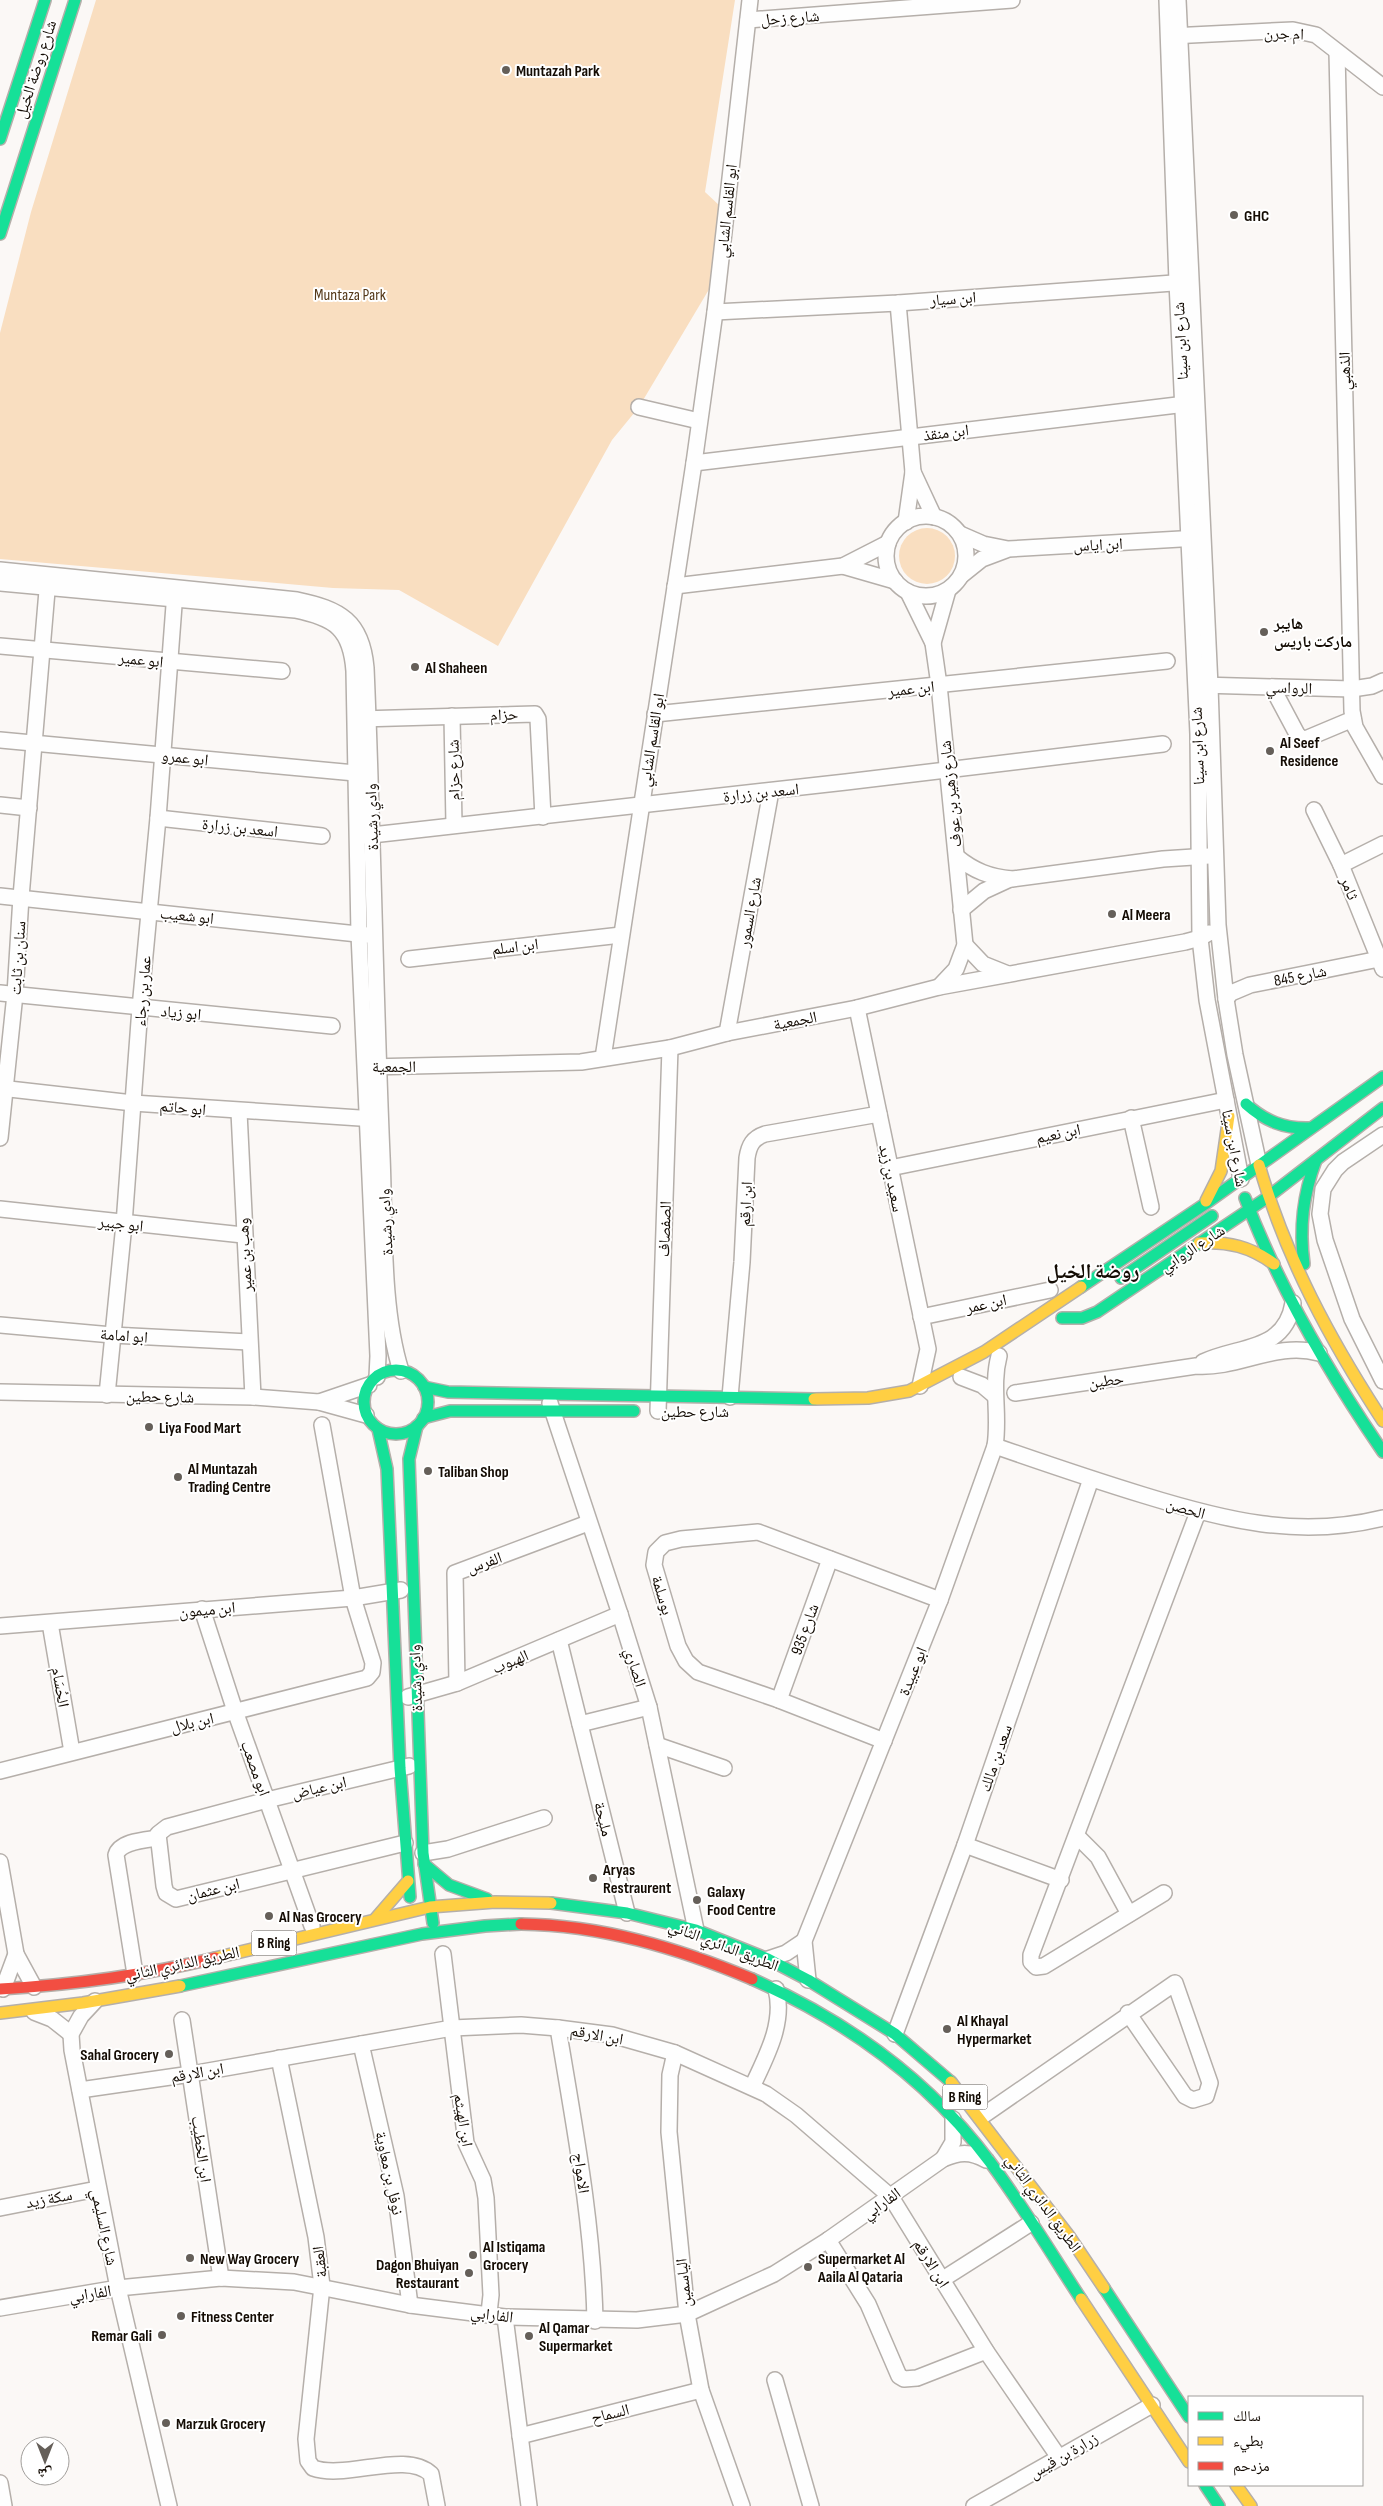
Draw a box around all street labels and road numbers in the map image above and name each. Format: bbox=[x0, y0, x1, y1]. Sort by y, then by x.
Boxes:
street label: شارع زحل bbox=[760, 7, 820, 30]
street label: شارع روضة الخيل bbox=[12, 18, 61, 121]
street label: ام جرن bbox=[1264, 24, 1304, 45]
street label: ابو القاسم الشابي bbox=[713, 163, 744, 259]
street label: ابن سيار bbox=[928, 288, 977, 311]
street label: شارع ابن سينا bbox=[1170, 301, 1193, 380]
street label: الذهبي bbox=[1336, 351, 1357, 390]
street label: ابن منقذ bbox=[922, 421, 970, 446]
street label: ابن اياس bbox=[1073, 535, 1123, 556]
street label: ابو عمير bbox=[116, 649, 164, 672]
street label: ابن عمير bbox=[886, 678, 936, 702]
street label: الرواسي bbox=[1265, 678, 1313, 701]
street label: ابو القاسم الشابي bbox=[636, 692, 671, 789]
street label: حزام bbox=[490, 706, 519, 725]
street label: شارع ابن سينا bbox=[1188, 707, 1209, 785]
street label: شارع حزام bbox=[444, 739, 465, 801]
street label: شارع زهير بن عوف bbox=[936, 739, 967, 848]
street label: ابو عمرو bbox=[161, 747, 209, 770]
street label: اسعد بن زرارة bbox=[722, 780, 800, 807]
street label: وادي رشيدة bbox=[362, 783, 385, 851]
street label: اسعد بن زرارة bbox=[201, 815, 279, 842]
street label: ثامر bbox=[1335, 873, 1362, 903]
street label: شارع السمور bbox=[735, 876, 766, 950]
street label: ابو شعيب bbox=[159, 904, 215, 929]
street label: سنان بن ثابت bbox=[6, 920, 31, 996]
street label: ابن اسلم bbox=[491, 935, 540, 960]
street label: عمار بن رجاء bbox=[131, 955, 156, 1027]
street label: شارع 845 bbox=[1272, 962, 1328, 991]
street label: ابو زياد bbox=[160, 1002, 202, 1025]
street label: الجمعية bbox=[772, 1008, 819, 1035]
street label: الجمعية bbox=[372, 1058, 416, 1077]
street label: ابو حاتم bbox=[159, 1097, 207, 1120]
street label: شارع ابن سينا bbox=[1217, 1108, 1250, 1188]
street label: ابن نعيم bbox=[1034, 1120, 1082, 1148]
street label: سعيد بن زيد bbox=[874, 1143, 907, 1214]
street label: ابن ارقم bbox=[736, 1181, 757, 1227]
street label: وادي رشيدة bbox=[375, 1188, 400, 1256]
street label: الصفصاف bbox=[655, 1201, 676, 1257]
street label: ابو جبير bbox=[96, 1213, 144, 1236]
street label: وهب بن عمير bbox=[234, 1217, 257, 1294]
street label: شارع الروابي bbox=[1157, 1221, 1230, 1279]
street label: ابن عمر bbox=[963, 1291, 1008, 1318]
street label: ابو امامة bbox=[99, 1325, 148, 1348]
street label: حطين bbox=[1087, 1370, 1125, 1393]
street label: شارع حطين bbox=[126, 1387, 194, 1408]
street label: شارع حطين bbox=[661, 1403, 729, 1422]
street label: الحصن bbox=[1164, 1495, 1207, 1524]
street label: الفرس bbox=[464, 1549, 505, 1578]
street label: بوسلمة bbox=[647, 1573, 677, 1617]
street label: ابن ميمون bbox=[178, 1599, 236, 1622]
street label: شارع 935 bbox=[787, 1601, 823, 1658]
street label: وادي رشيدة bbox=[406, 1644, 429, 1712]
street label: ابو عبيدة bbox=[895, 1644, 932, 1699]
street label: الهبوب bbox=[489, 1646, 532, 1679]
street label: الصاري bbox=[618, 1646, 649, 1690]
street label: الحُسَام bbox=[47, 1666, 72, 1709]
street label: ابن بلال bbox=[169, 1709, 216, 1738]
street label: سعد بن مالك bbox=[976, 1722, 1017, 1795]
street label: ابو مصعب bbox=[236, 1738, 273, 1799]
street label: ابن عياض bbox=[290, 1773, 349, 1804]
street label: مليحة bbox=[589, 1800, 616, 1839]
street label: ابن عثمان bbox=[185, 1875, 242, 1906]
street label: الطريق الدائري الثاني bbox=[665, 1917, 781, 1978]
road number: B Ring bbox=[252, 1930, 296, 1956]
street label: الطريق الدائري الثاني bbox=[123, 1943, 242, 1988]
street label: ابن الارقم bbox=[569, 2021, 625, 2049]
street label: ابن الارقم bbox=[169, 2059, 225, 2087]
road number: B Ring bbox=[942, 2084, 988, 2110]
street label: ابن الهيثم bbox=[449, 2092, 476, 2148]
street label: ابن الخطيب bbox=[186, 2115, 215, 2184]
street label: نوفل بن معاوية bbox=[370, 2130, 407, 2217]
street label: الطريق الدائري الثاني bbox=[999, 2151, 1085, 2258]
street label: الامواج bbox=[568, 2152, 593, 2195]
street label: الفارابي bbox=[859, 2184, 906, 2226]
street label: سكة زيد bbox=[24, 2186, 74, 2213]
street label: شارع السليمي bbox=[84, 2187, 121, 2268]
street label: ابن الارقم bbox=[908, 2236, 953, 2292]
street label: العقبة bbox=[309, 2245, 332, 2279]
street label: الياسمين bbox=[672, 2257, 697, 2308]
street label: الفارابي bbox=[68, 2282, 113, 2309]
street label: الفارابي bbox=[469, 2303, 514, 2330]
street label: السماح bbox=[589, 2401, 631, 2428]
street label: زرارة بن قيس bbox=[1026, 2429, 1102, 2484]

